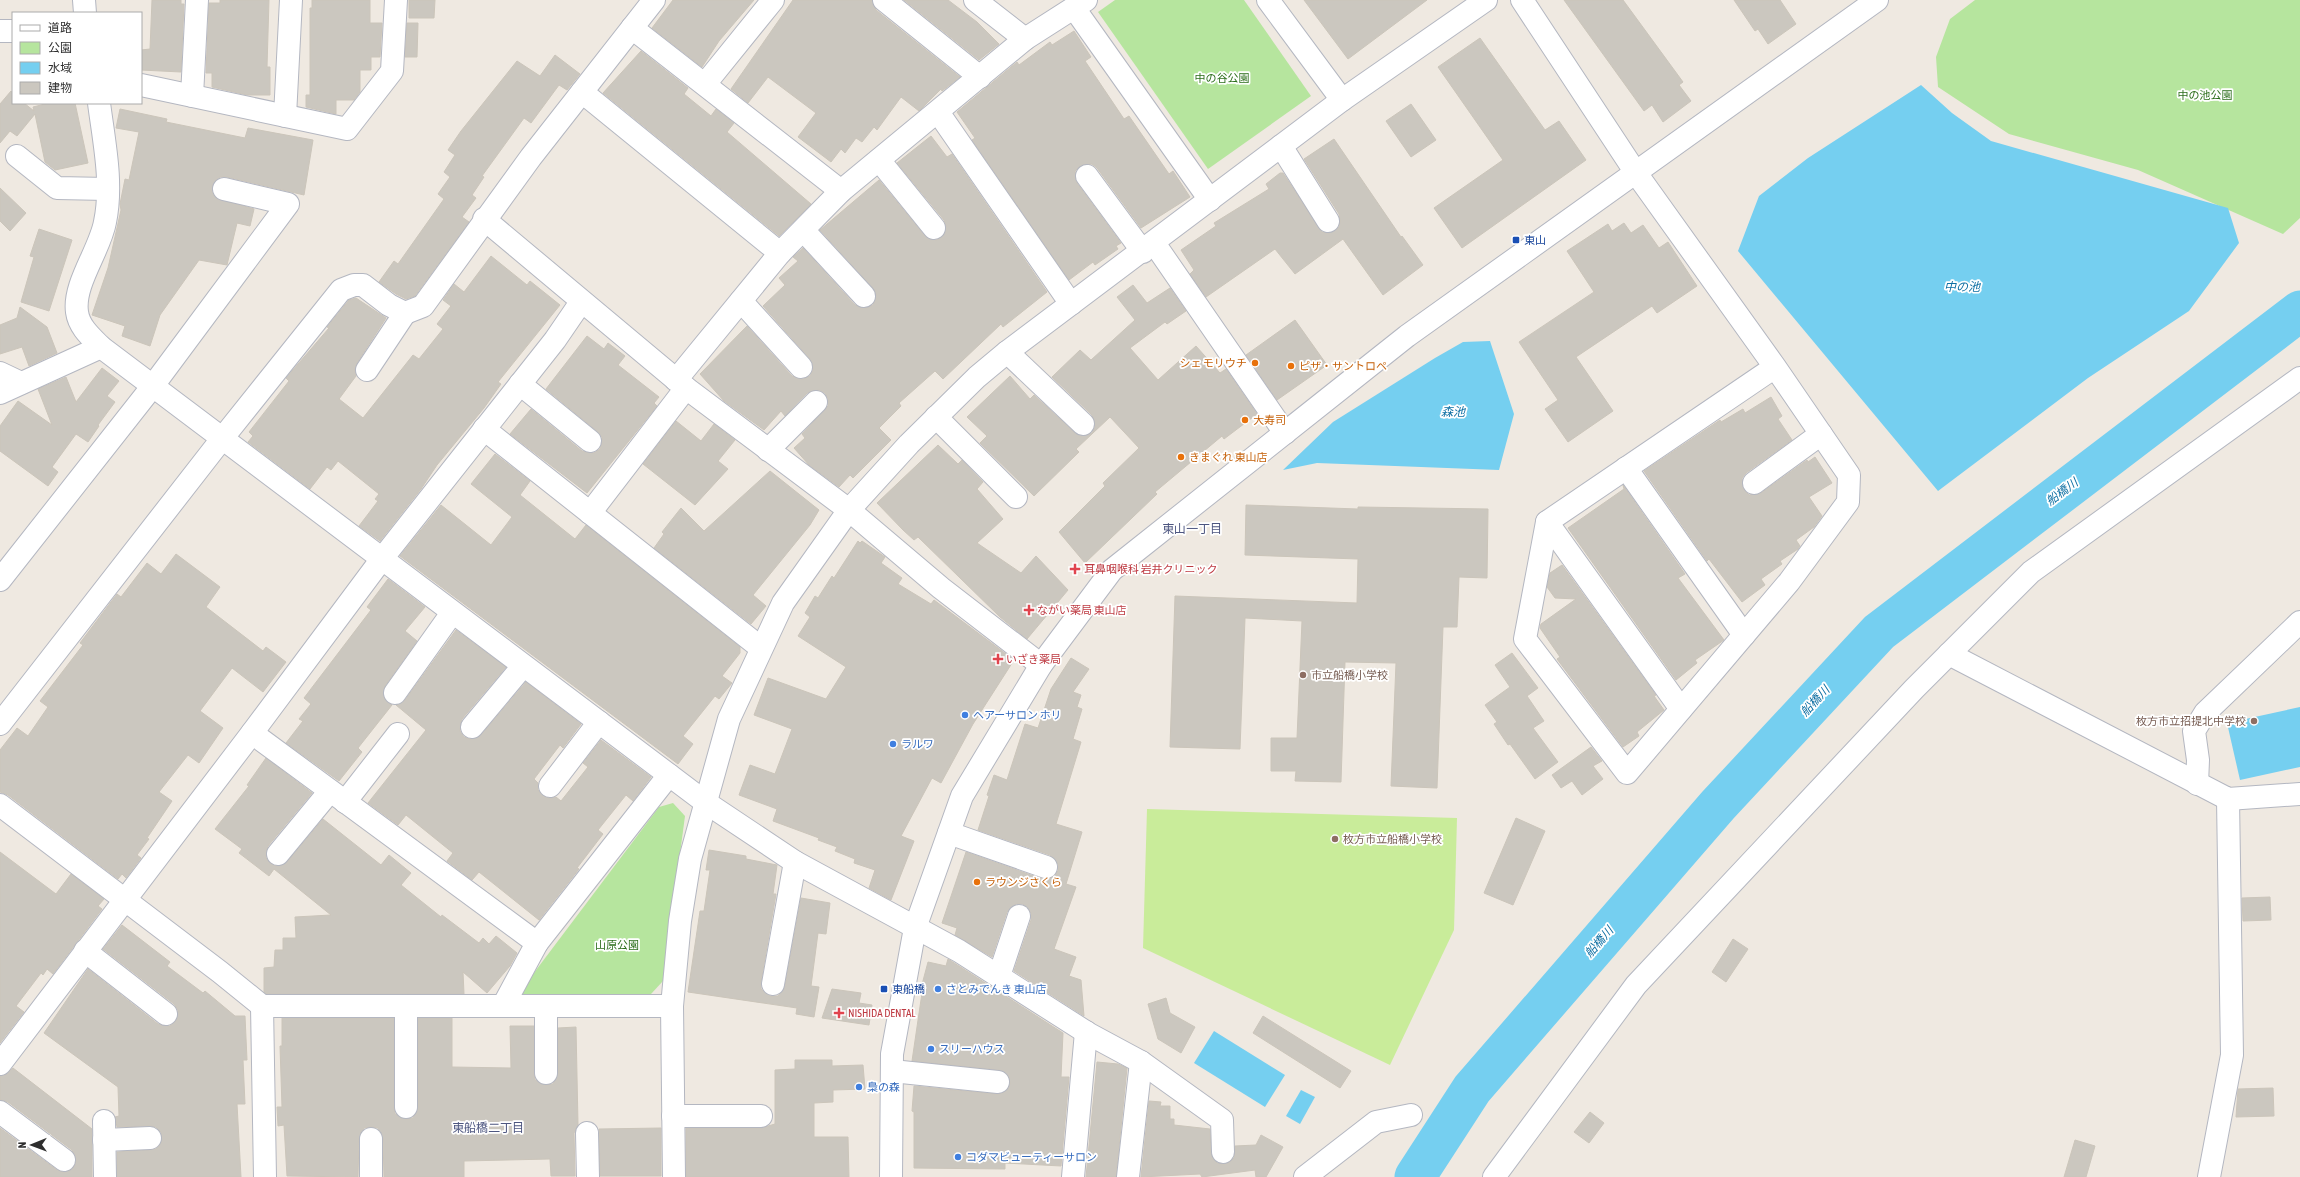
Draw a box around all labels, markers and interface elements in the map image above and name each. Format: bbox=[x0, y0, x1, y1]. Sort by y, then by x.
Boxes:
legend bbox=[12, 12, 142, 104]
text: 道路 bbox=[48, 21, 72, 35]
text: 公園 bbox=[48, 41, 72, 55]
text: 水域 bbox=[48, 61, 72, 75]
park label: 中の谷公園 bbox=[1195, 72, 1250, 84]
text: 建物 bbox=[48, 81, 72, 95]
park label: 中の池公園 bbox=[2178, 89, 2233, 101]
place label: 東山 bbox=[1524, 234, 1546, 246]
marker: 東山 bbox=[1511, 235, 1521, 245]
water label: 中の池 bbox=[1944, 280, 1981, 294]
place label: シェ モリウチ bbox=[1179, 357, 1247, 369]
marker: シェ モリウチ bbox=[1250, 358, 1260, 368]
place label: ピザ・サントロペ bbox=[1299, 360, 1387, 372]
marker: ピザ・サントロペ bbox=[1286, 361, 1296, 371]
water label: 森池 bbox=[1441, 405, 1466, 419]
place label: 大寿司 bbox=[1253, 414, 1286, 426]
marker: 大寿司 bbox=[1240, 415, 1250, 425]
place label: きまぐれ 東山店 bbox=[1189, 451, 1268, 463]
marker: きまぐれ 東山店 bbox=[1176, 452, 1186, 462]
water label: 船橋川 bbox=[2043, 474, 2082, 508]
district label: 東山一丁目 bbox=[1162, 522, 1222, 536]
marker: 耳鼻咽喉科 岩井クリニック bbox=[1069, 563, 1081, 575]
place label: 耳鼻咽喉科 岩井クリニック bbox=[1084, 563, 1218, 575]
place label: ながい薬局 東山店 bbox=[1037, 604, 1127, 616]
marker: ながい薬局 東山店 bbox=[1024, 605, 1034, 615]
place label: いざき薬局 bbox=[1006, 653, 1061, 665]
marker: いざき薬局 bbox=[993, 654, 1003, 664]
place label: 市立船橋小学校 bbox=[1311, 669, 1388, 681]
marker: 市立船橋小学校 bbox=[1298, 670, 1308, 680]
water label: 船橋川 bbox=[1798, 682, 1834, 719]
place label: ヘアーサロン ホリ bbox=[973, 709, 1062, 721]
marker: ヘアーサロン ホリ bbox=[960, 710, 970, 720]
place label: 枚方市立招提北中学校 bbox=[2136, 715, 2246, 727]
marker: 枚方市立招提北中学校 bbox=[2249, 716, 2259, 726]
place label: ラルワ bbox=[901, 738, 934, 750]
marker: ラルワ bbox=[888, 739, 898, 749]
place label: 枚方市立船橋小学校 bbox=[1343, 833, 1442, 845]
marker: 枚方市立船橋小学校 bbox=[1330, 834, 1340, 844]
place label: ラウンジさくら bbox=[985, 876, 1062, 888]
marker: ラウンジさくら bbox=[972, 877, 982, 887]
water label: 船橋川 bbox=[1582, 922, 1617, 960]
park label: 山原公園 bbox=[595, 939, 639, 951]
place label: 東船橋 bbox=[892, 983, 925, 995]
place label: さとみでんき 東山店 bbox=[946, 983, 1047, 995]
marker: 東船橋 bbox=[879, 984, 889, 994]
marker: さとみでんき 東山店 bbox=[933, 984, 943, 994]
marker: NISHIDA DENTAL bbox=[833, 1007, 845, 1019]
place label: NISHIDA DENTAL bbox=[848, 1007, 916, 1019]
place label: スリーハウス bbox=[939, 1043, 1005, 1055]
marker: スリーハウス bbox=[926, 1044, 936, 1054]
place label: 梟の森 bbox=[867, 1081, 900, 1093]
marker: 梟の森 bbox=[854, 1082, 864, 1092]
district label: 東船橋二丁目 bbox=[452, 1121, 524, 1135]
north arrow bbox=[12, 1125, 52, 1165]
text: N bbox=[16, 1142, 28, 1149]
place label: コダマビューティーサロン bbox=[966, 1151, 1097, 1163]
marker: コダマビューティーサロン bbox=[953, 1152, 963, 1162]

